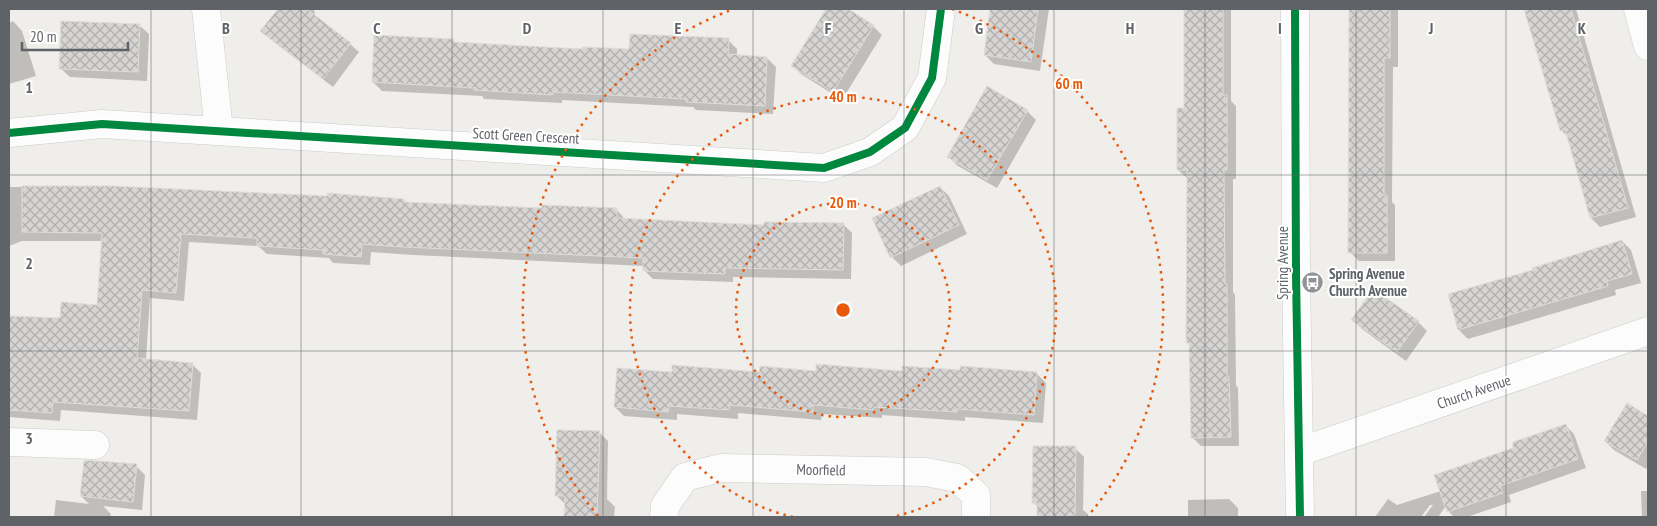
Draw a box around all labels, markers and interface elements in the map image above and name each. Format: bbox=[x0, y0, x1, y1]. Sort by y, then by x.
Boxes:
text: B bbox=[222, 18, 230, 38]
text: C bbox=[373, 18, 381, 38]
text: D bbox=[523, 18, 532, 38]
text: E bbox=[675, 18, 682, 38]
text: F bbox=[825, 18, 832, 38]
text: G bbox=[975, 18, 983, 38]
text: H bbox=[1126, 18, 1134, 38]
text: I bbox=[1278, 18, 1282, 38]
text: J bbox=[1428, 18, 1433, 38]
text: K bbox=[1578, 18, 1587, 38]
scale bar bbox=[22, 20, 129, 52]
text: 20 m bbox=[30, 27, 56, 46]
text: 60 m bbox=[1055, 74, 1083, 93]
text: 1 bbox=[25, 77, 33, 97]
text: 40 m bbox=[829, 87, 857, 106]
street label: Scott Green Crescent bbox=[472, 123, 580, 148]
text: 20 m bbox=[829, 193, 857, 212]
street label: Spring Avenue bbox=[1273, 226, 1292, 300]
text: 2 bbox=[25, 253, 33, 273]
place label: Spring Avenue Church Avenue bbox=[1329, 264, 1407, 300]
bus stop icon: Spring Avenue Church Avenue bbox=[1301, 271, 1325, 295]
centre of rings bbox=[834, 301, 852, 319]
street label: Church Avenue bbox=[1434, 370, 1513, 413]
text: 3 bbox=[25, 428, 33, 448]
street label: Moorfield bbox=[796, 460, 846, 479]

